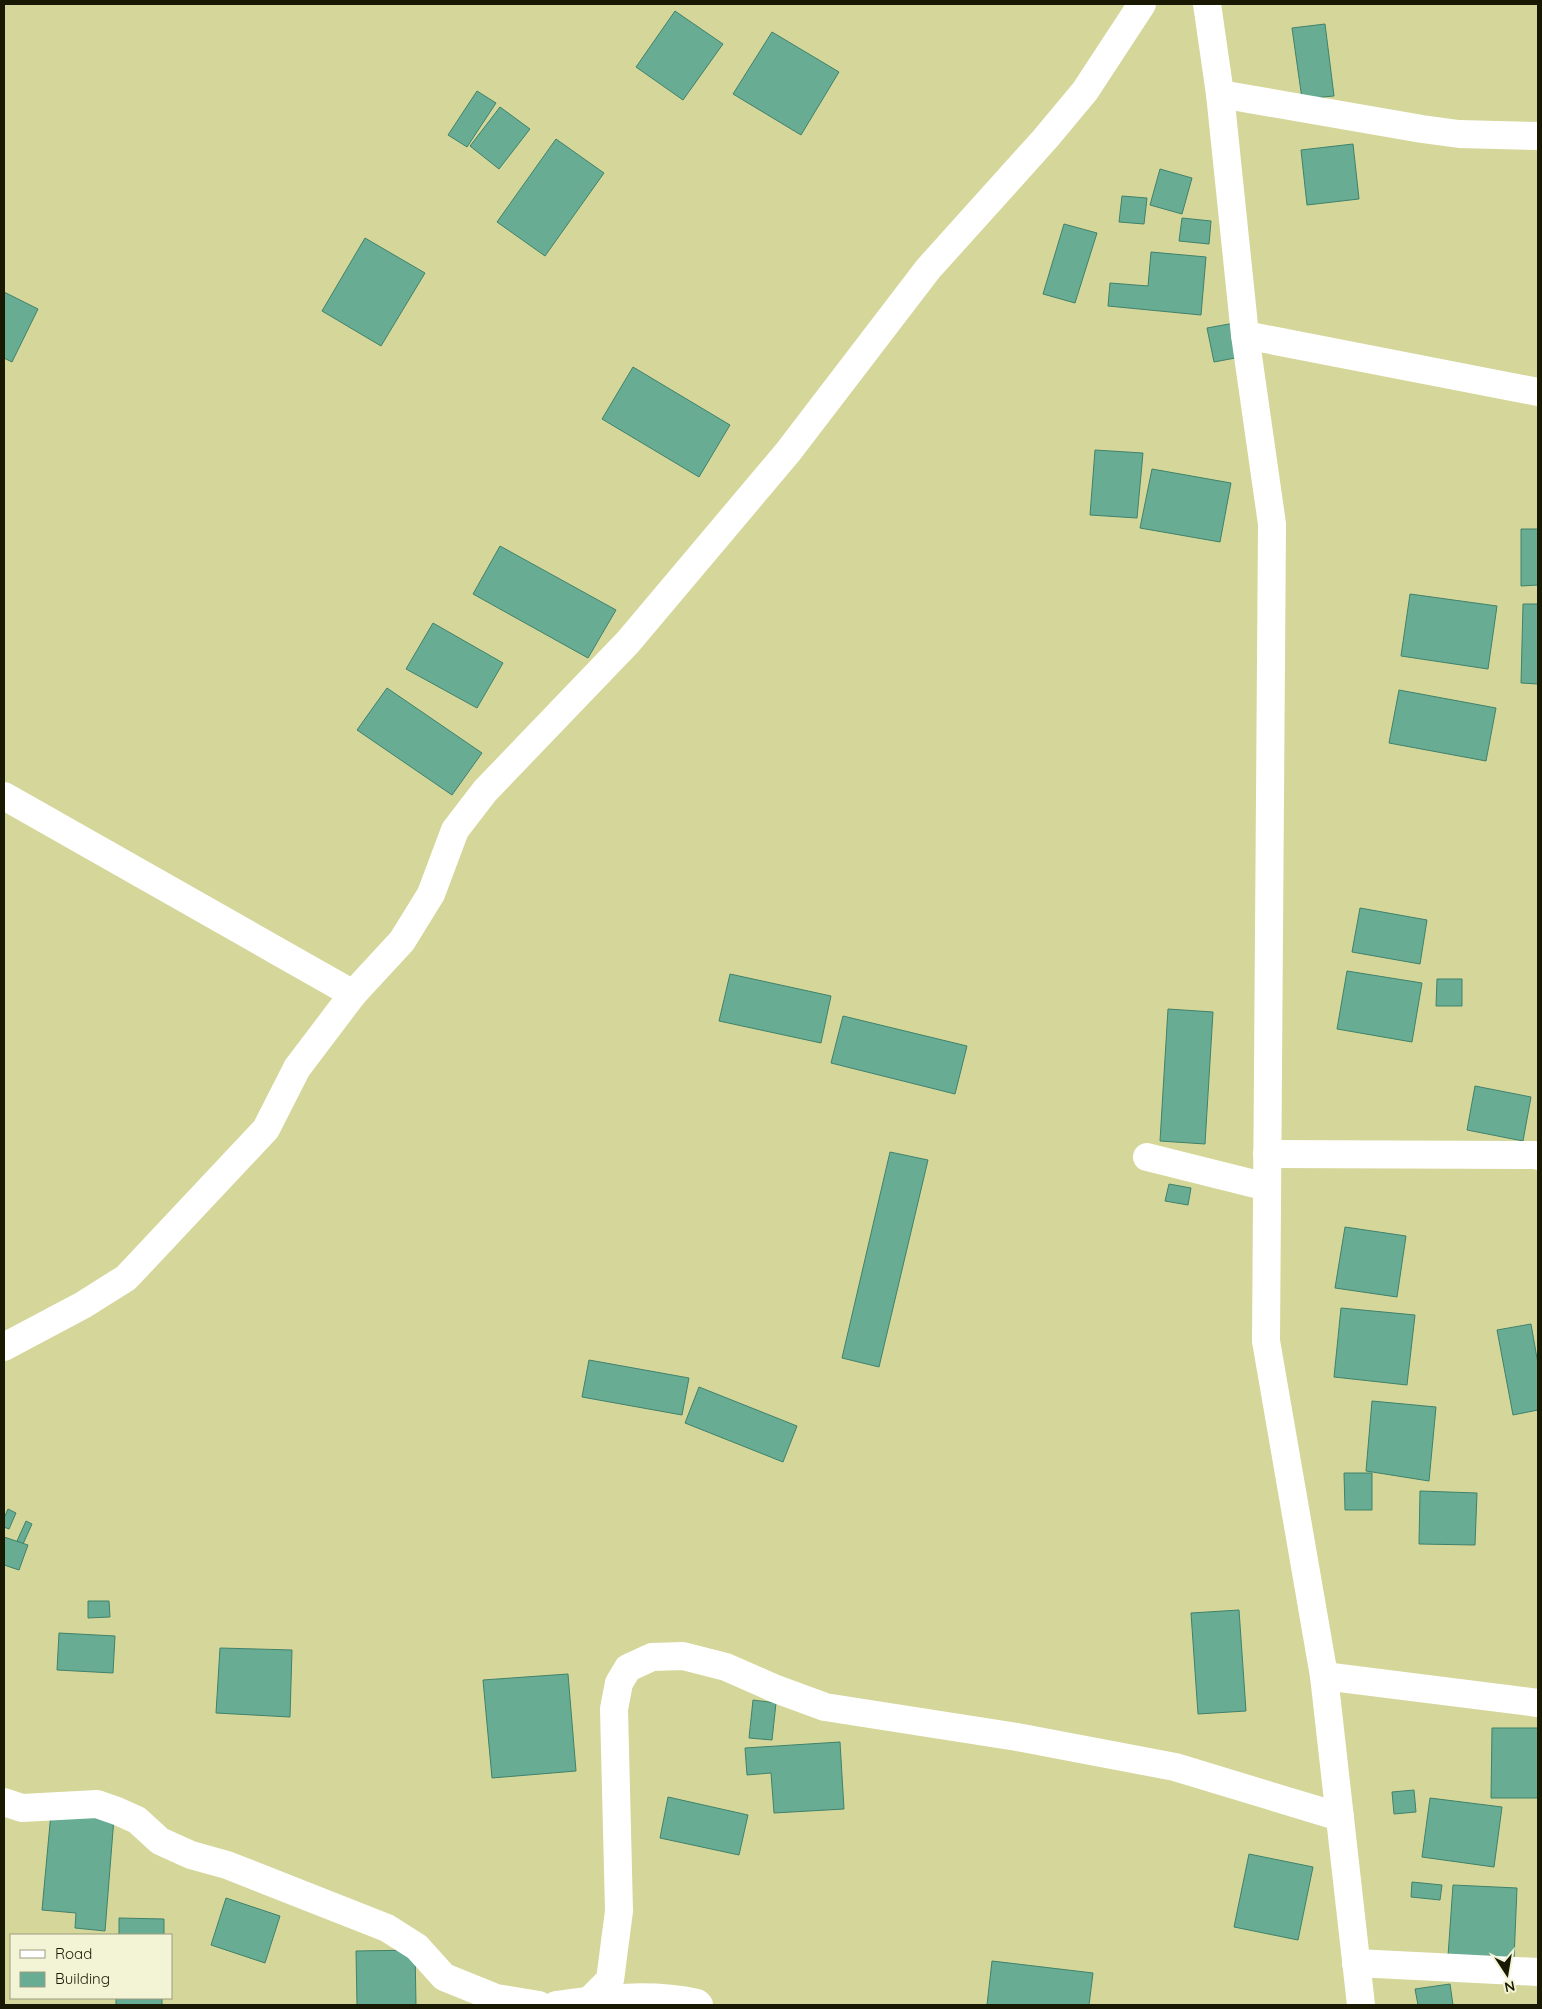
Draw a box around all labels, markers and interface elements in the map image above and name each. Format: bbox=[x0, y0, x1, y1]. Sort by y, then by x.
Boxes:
legend bbox=[10, 1934, 172, 1999]
text: Road bbox=[55, 1944, 92, 1963]
north arrow bbox=[1482, 1949, 1532, 1999]
text: Building bbox=[55, 1969, 110, 1988]
text: N bbox=[1503, 1977, 1517, 1997]

